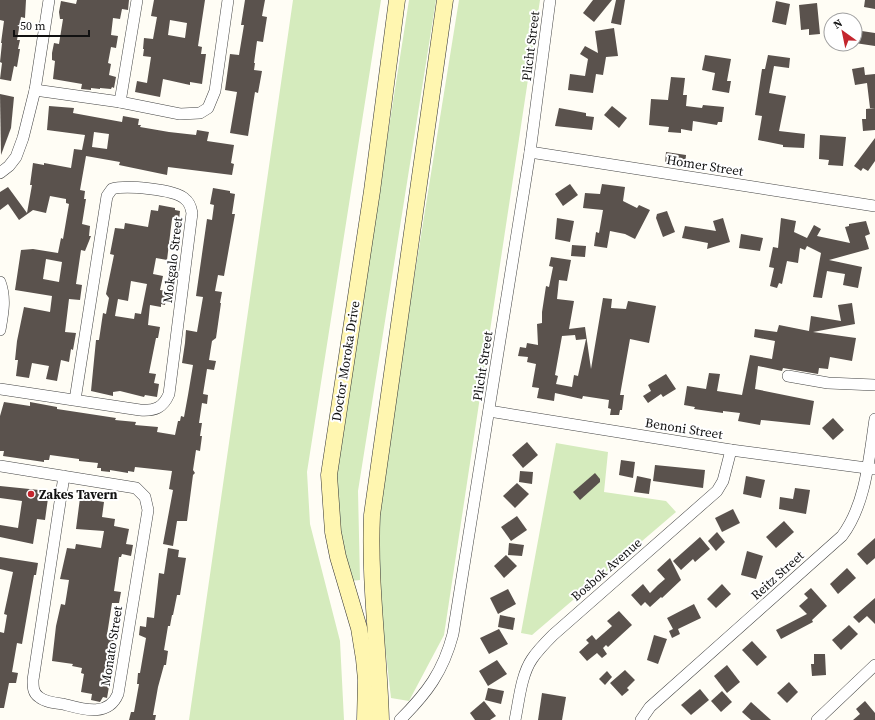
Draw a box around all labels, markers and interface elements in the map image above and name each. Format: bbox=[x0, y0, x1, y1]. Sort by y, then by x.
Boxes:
street label: Plicht Street bbox=[518, 9, 543, 82]
scale bar bbox=[14, 12, 89, 38]
north arrow bbox=[823, 12, 863, 52]
text: N bbox=[830, 16, 845, 33]
text: 50 m bbox=[20, 18, 46, 34]
street label: Homer Street bbox=[665, 151, 745, 180]
street label: Mokgalo Street bbox=[159, 215, 186, 304]
street label: Doctor Moroka Drive bbox=[328, 299, 363, 423]
street label: Plicht Street bbox=[469, 329, 497, 402]
street label: Benoni Street bbox=[644, 414, 725, 443]
place label: Zakes Tavern bbox=[39, 486, 118, 503]
marker: Zakes Tavern bbox=[26, 489, 36, 499]
street label: Bosbok Avenue bbox=[567, 534, 645, 605]
street label: Reitz Street bbox=[747, 547, 808, 604]
street label: Monato Street bbox=[97, 604, 126, 687]

